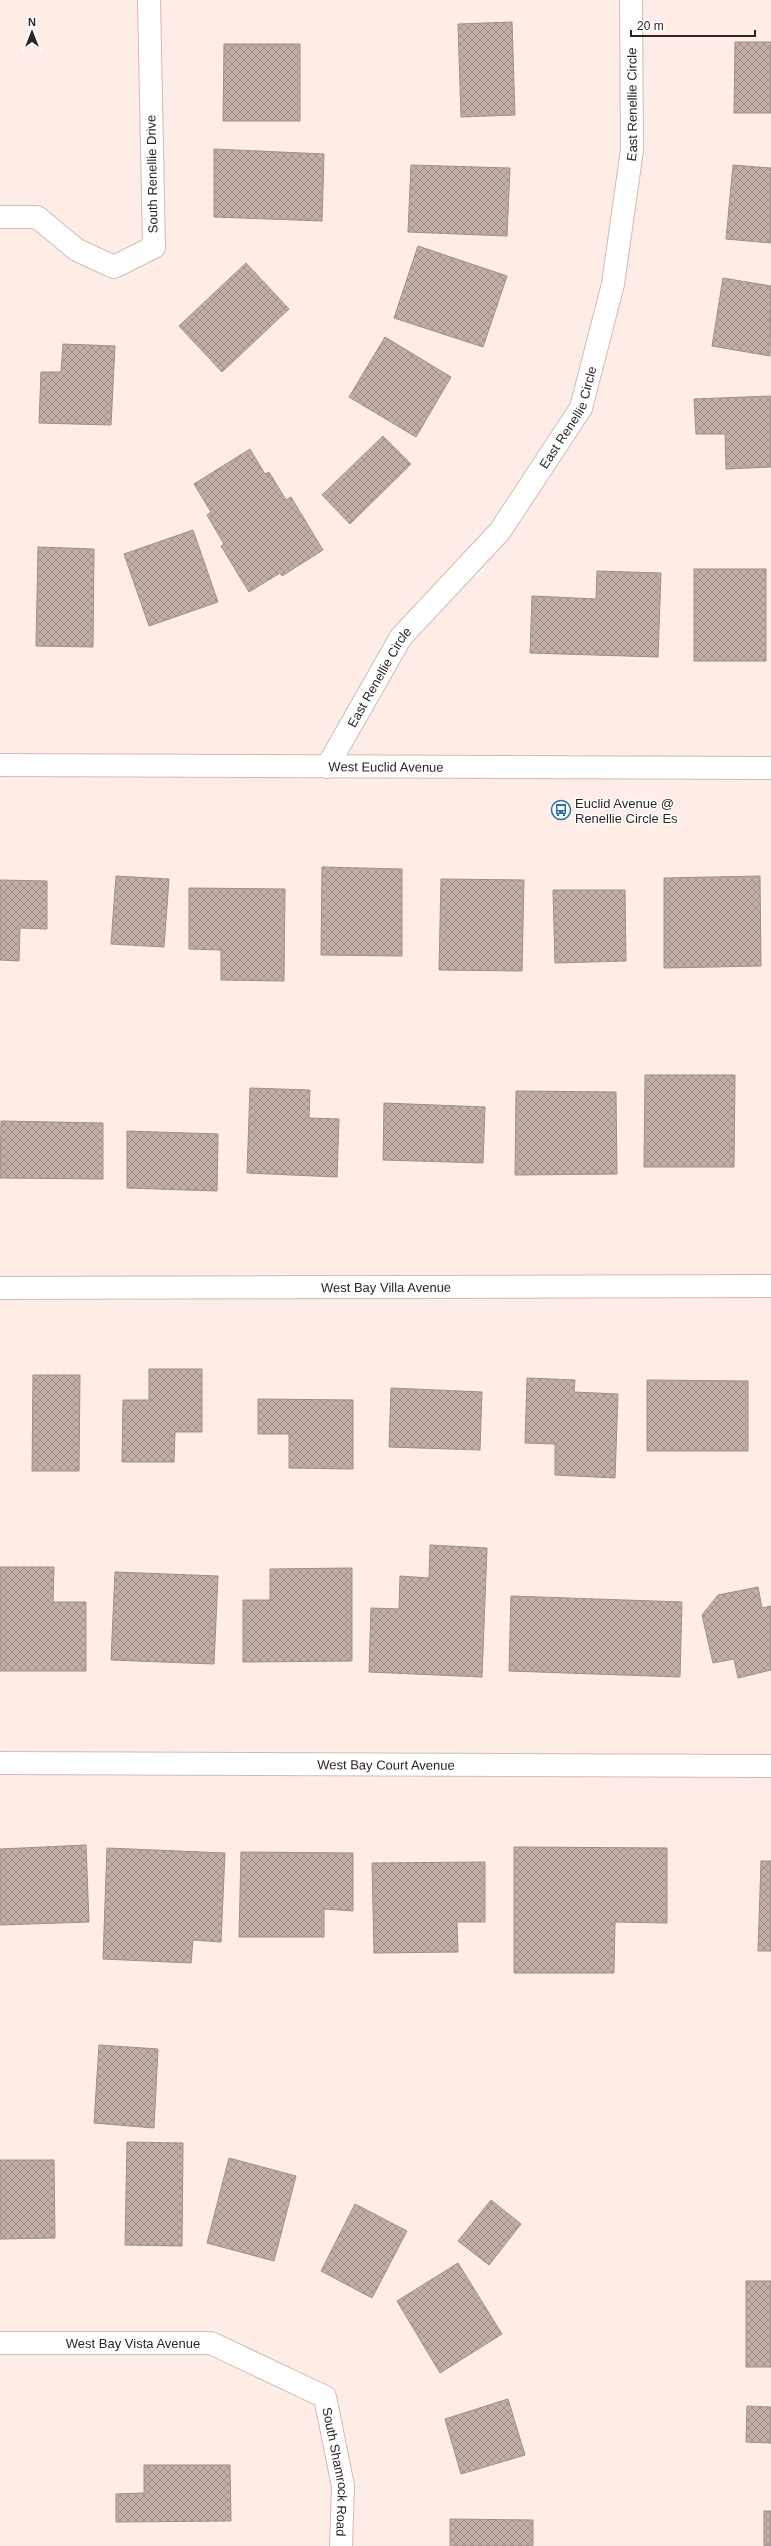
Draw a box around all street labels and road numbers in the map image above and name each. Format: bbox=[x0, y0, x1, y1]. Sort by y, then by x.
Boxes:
street label: East Renellie Circle bbox=[623, 47, 640, 162]
street label: South Renellie Drive bbox=[143, 115, 161, 233]
street label: East Renellie Circle bbox=[536, 365, 599, 471]
street label: East Renellie Circle bbox=[344, 624, 414, 730]
street label: West Euclid Avenue bbox=[328, 759, 444, 774]
street label: West Bay Villa Avenue bbox=[321, 1279, 451, 1295]
street label: West Bay Court Avenue bbox=[317, 1757, 455, 1772]
street label: West Bay Vista Avenue bbox=[66, 2336, 200, 2351]
street label: South Shamrock Road bbox=[320, 2406, 351, 2537]

